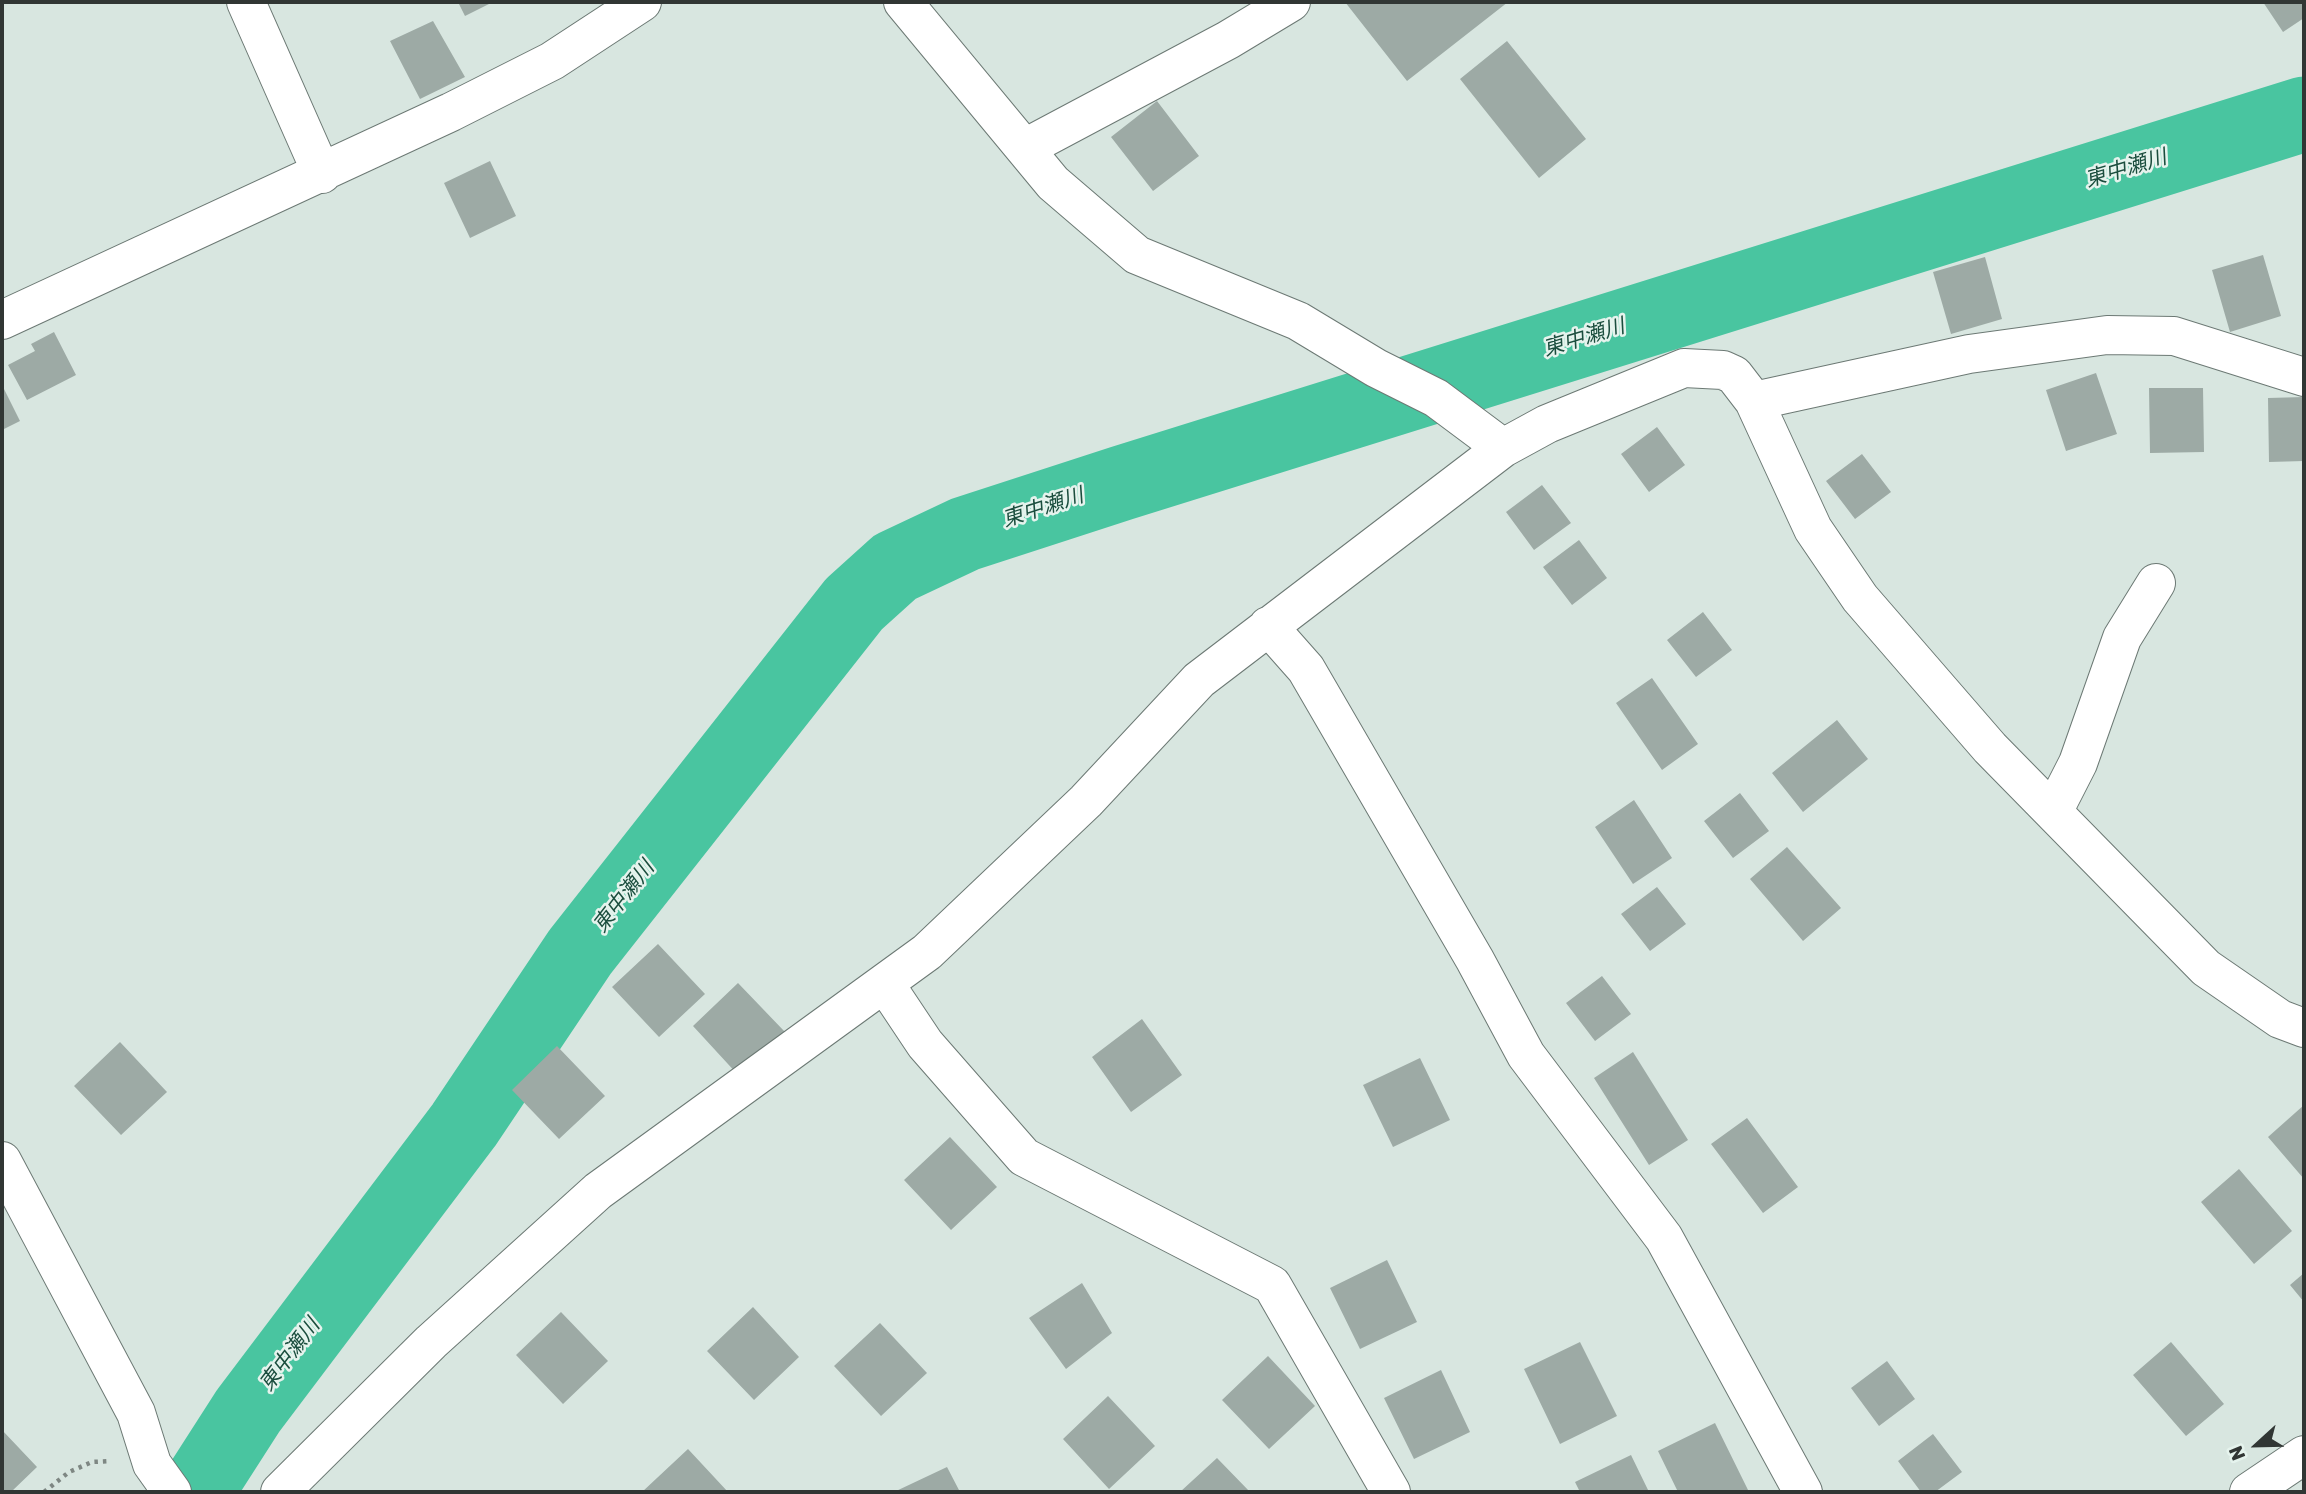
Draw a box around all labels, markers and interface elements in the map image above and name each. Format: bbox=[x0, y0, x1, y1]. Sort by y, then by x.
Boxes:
water label: 東中瀬川 bbox=[2082, 145, 2170, 193]
water label: 東中瀬川 bbox=[1540, 314, 1628, 362]
water label: 東中瀬川 bbox=[999, 483, 1087, 533]
water label: 東中瀬川 bbox=[588, 856, 660, 938]
water label: 東中瀬川 bbox=[255, 1314, 325, 1396]
north arrow bbox=[2222, 1410, 2292, 1480]
text: N bbox=[2224, 1442, 2250, 1464]

